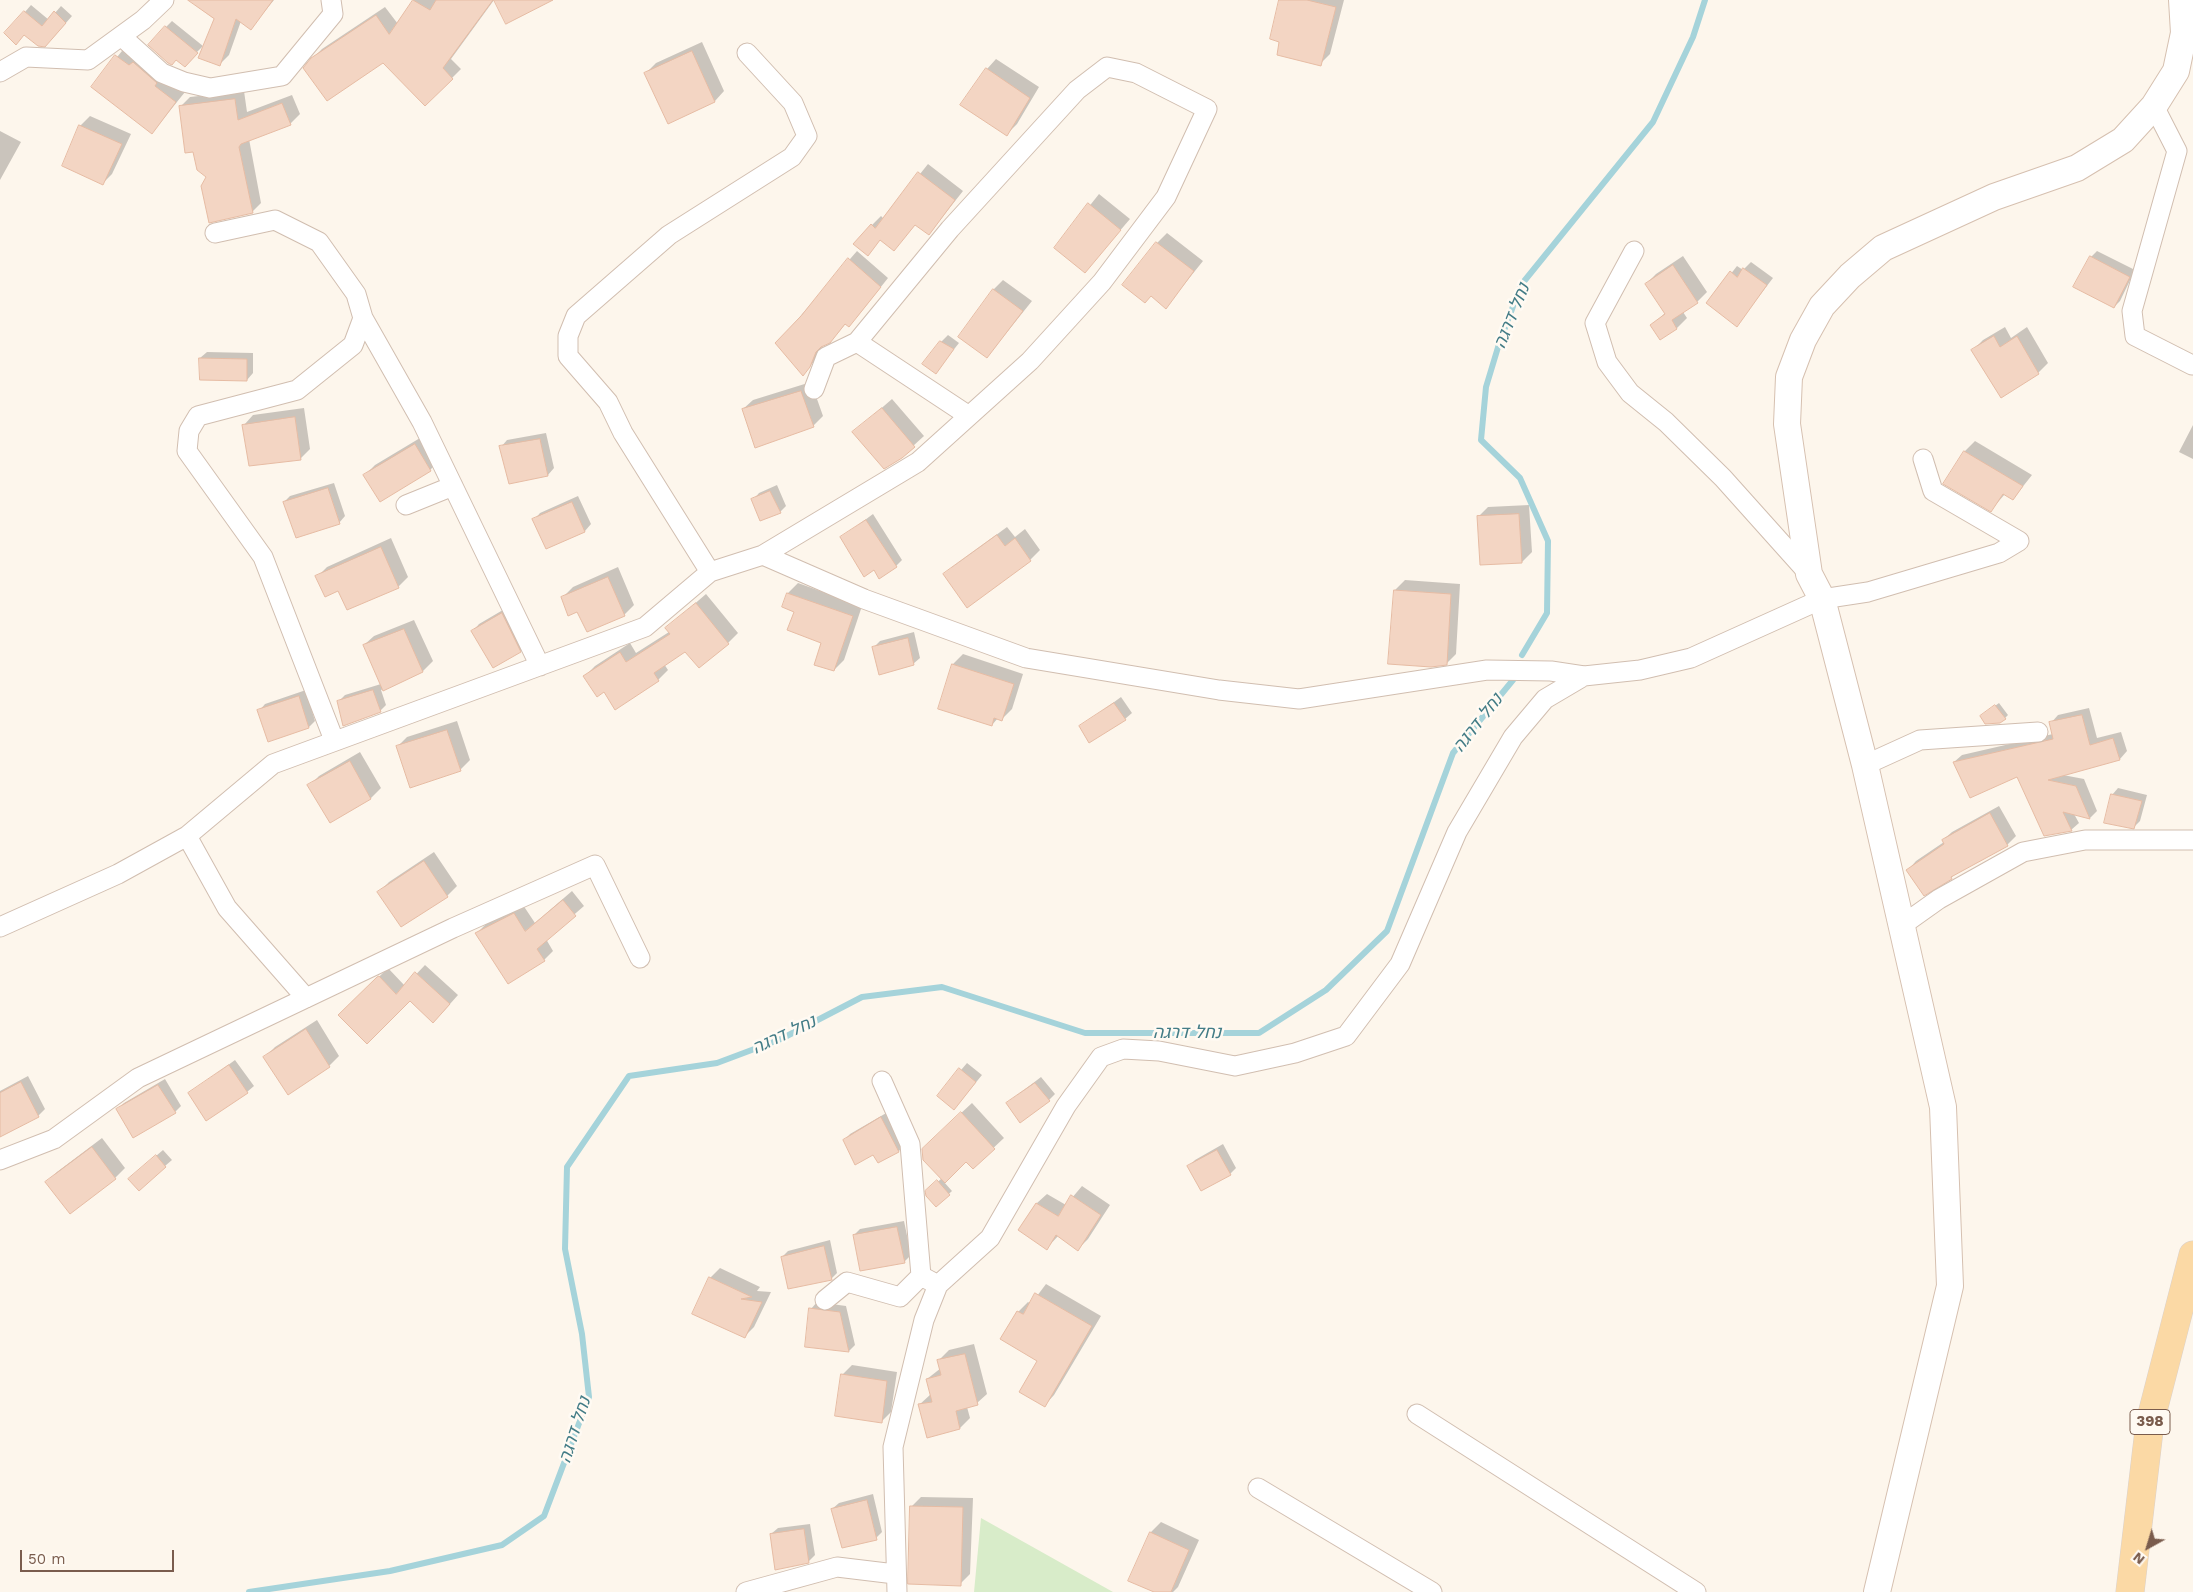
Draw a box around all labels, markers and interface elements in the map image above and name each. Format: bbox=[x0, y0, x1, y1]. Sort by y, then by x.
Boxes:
water label: נחל דרגה bbox=[1489, 280, 1535, 352]
water label: נחל דרגה bbox=[1448, 689, 1508, 757]
water label: נחל דרגה bbox=[748, 1011, 820, 1059]
water label: נחל דרגה bbox=[1153, 1022, 1221, 1044]
water label: נחל דרגה bbox=[554, 1394, 596, 1466]
road number: 398 bbox=[2130, 1410, 2170, 1434]
north arrow bbox=[2123, 1522, 2173, 1572]
scale bar bbox=[22, 1540, 176, 1572]
text: N bbox=[2129, 1549, 2148, 1568]
text: 50 m bbox=[28, 1550, 65, 1568]

